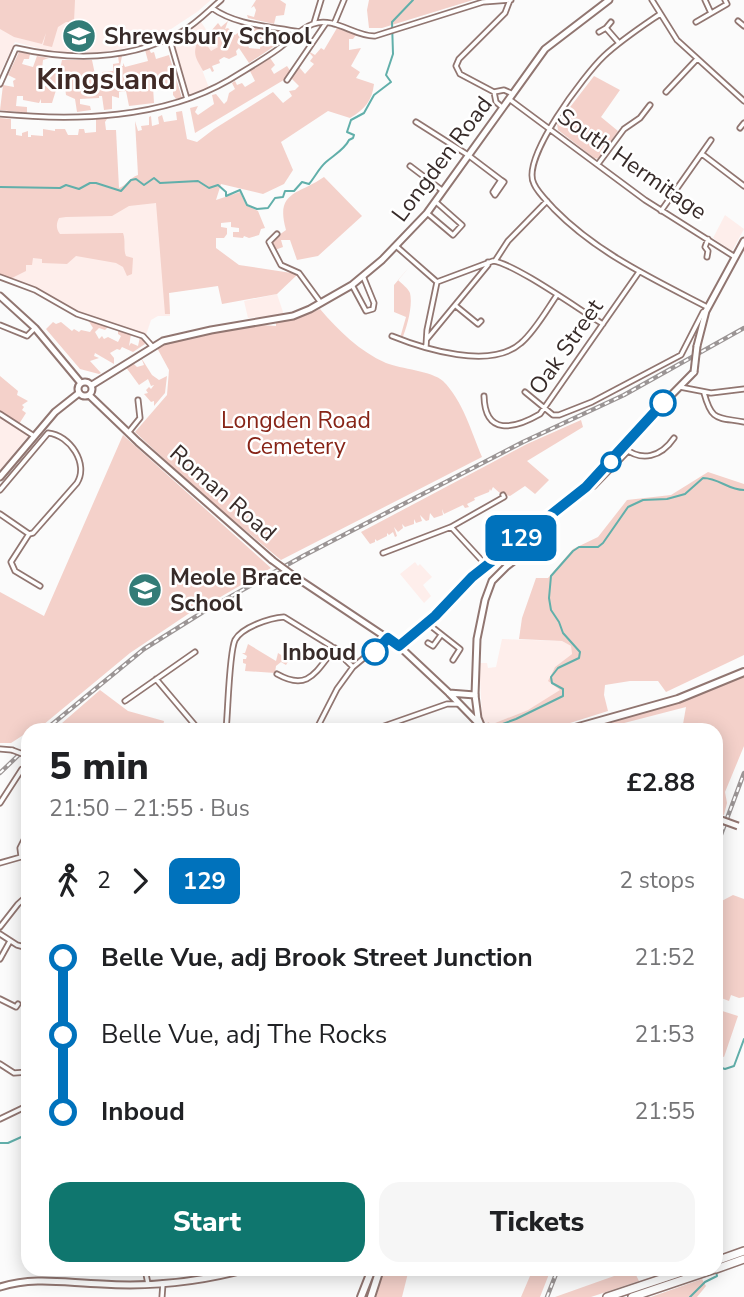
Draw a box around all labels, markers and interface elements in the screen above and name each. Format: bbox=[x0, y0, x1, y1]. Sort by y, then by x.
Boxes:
school or university icon: Shrewsbury School bbox=[60, 17, 98, 55]
place label: Shrewsbury School bbox=[104, 21, 312, 52]
district label: Kingsland bbox=[36, 59, 176, 100]
street label: Longden Road bbox=[385, 90, 499, 228]
street label: South Hermitage bbox=[551, 101, 713, 227]
street label: Oak Street bbox=[522, 292, 611, 401]
unlabelled marker bbox=[650, 390, 676, 416]
park label: Longden Road Cemetery bbox=[221, 405, 371, 462]
street label: Roman Road bbox=[163, 438, 283, 548]
unlabelled marker bbox=[601, 452, 621, 472]
line badge: 129 bbox=[481, 515, 561, 561]
text: 129 bbox=[499, 522, 543, 554]
place label: Meole Brace School bbox=[170, 562, 302, 619]
school or university icon: Meole Brace School bbox=[126, 571, 164, 609]
place label: Inboud bbox=[282, 637, 356, 668]
marker: Inboud bbox=[362, 639, 388, 665]
text: 5 min bbox=[49, 741, 149, 792]
text: £2.88 bbox=[626, 765, 695, 800]
text: 21:50 – 21:55 · Bus bbox=[49, 793, 250, 824]
icon: walk bbox=[49, 862, 87, 900]
icon: forward bbox=[121, 862, 159, 900]
text: 2 bbox=[97, 865, 111, 896]
text: 129 bbox=[183, 865, 226, 897]
text: 2 stops bbox=[619, 865, 695, 896]
text: Belle Vue, adj Brook Street Junction bbox=[101, 940, 533, 975]
text: 21:52 bbox=[635, 942, 695, 973]
text: Belle Vue, adj The Rocks bbox=[101, 1017, 387, 1052]
text: 21:53 bbox=[635, 1019, 695, 1050]
text: Inboud bbox=[101, 1094, 185, 1129]
text: 21:55 bbox=[635, 1096, 695, 1127]
button: Start bbox=[49, 1182, 365, 1262]
button: Tickets bbox=[379, 1182, 695, 1262]

